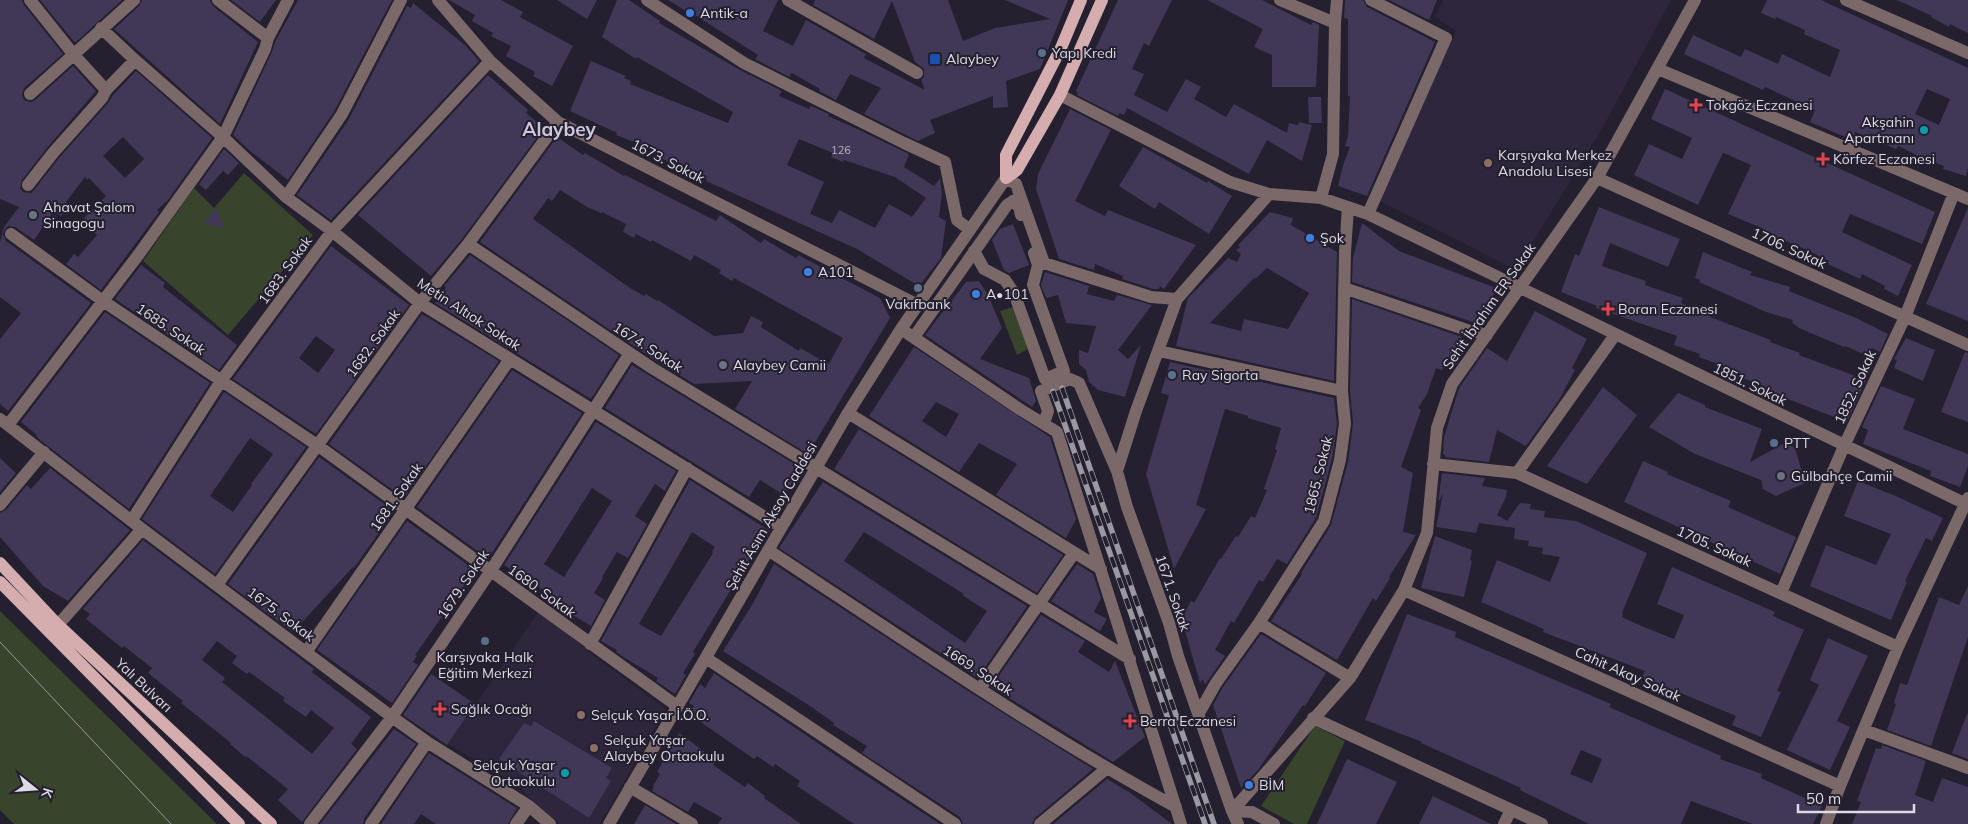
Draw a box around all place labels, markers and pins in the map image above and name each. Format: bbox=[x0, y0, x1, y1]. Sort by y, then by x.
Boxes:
place label: Antik-a bbox=[700, 4, 748, 22]
marker: Antik-a bbox=[684, 7, 696, 19]
place label: Yapı Kredi bbox=[1051, 44, 1116, 62]
marker: Yapı Kredi bbox=[1036, 47, 1048, 59]
place label: Alaybey bbox=[946, 50, 999, 68]
marker: Alaybey bbox=[928, 52, 942, 66]
place label: Tokgöz Eczanesi bbox=[1706, 96, 1812, 114]
marker: Tokgöz Eczanesi bbox=[1690, 99, 1702, 111]
place label: Akşahin Apartmanı bbox=[1844, 113, 1914, 147]
marker: Akşahin Apartmanı bbox=[1918, 124, 1930, 136]
place label: Karşıyaka Merkez Anadolu Lisesi bbox=[1498, 146, 1612, 180]
place label: Körfez Eczanesi bbox=[1833, 150, 1935, 168]
marker: Körfez Eczanesi bbox=[1817, 153, 1829, 165]
marker: Karşıyaka Merkez Anadolu Lisesi bbox=[1482, 157, 1494, 169]
place label: Ahavat Şalom Sinagogu bbox=[43, 198, 135, 232]
marker: Ahavat Şalom Sinagogu bbox=[27, 209, 39, 221]
place label: Şok bbox=[1320, 229, 1345, 247]
marker: Şok bbox=[1304, 232, 1316, 244]
place label: A101 bbox=[818, 263, 854, 281]
marker: A101 bbox=[802, 266, 814, 278]
marker: Vakıfbank bbox=[912, 282, 924, 294]
place label: A•101 bbox=[986, 285, 1029, 303]
marker: A•101 bbox=[970, 288, 982, 300]
place label: Vakıfbank bbox=[886, 295, 951, 313]
place label: Boran Eczanesi bbox=[1618, 300, 1718, 318]
marker: Boran Eczanesi bbox=[1602, 303, 1614, 315]
place label: Alaybey Camii bbox=[733, 356, 826, 374]
marker: Alaybey Camii bbox=[717, 359, 729, 371]
place label: Ray Sigorta bbox=[1182, 366, 1258, 384]
marker: Ray Sigorta bbox=[1166, 369, 1178, 381]
place label: PTT bbox=[1784, 434, 1810, 452]
marker: PTT bbox=[1768, 437, 1780, 449]
place label: Gülbahçe Camii bbox=[1791, 467, 1892, 485]
marker: Gülbahçe Camii bbox=[1775, 470, 1787, 482]
marker: Karşıyaka Halk Eğitim Merkezi bbox=[479, 635, 491, 647]
place label: Karşıyaka Halk Eğitim Merkezi bbox=[436, 648, 534, 682]
place label: Sağlık Ocağı bbox=[451, 700, 532, 718]
marker: Sağlık Ocağı bbox=[433, 702, 447, 716]
place label: Selçuk Yaşar İ.Ö.O. bbox=[591, 706, 709, 724]
marker: Selçuk Yaşar İ.Ö.O. bbox=[575, 709, 587, 721]
place label: Berra Eczanesi bbox=[1140, 712, 1236, 730]
marker: Berra Eczanesi bbox=[1124, 715, 1136, 727]
place label: Selçuk Yaşar Alaybey Ortaokulu bbox=[604, 731, 725, 765]
marker: Selçuk Yaşar Alaybey Ortaokulu bbox=[588, 742, 600, 754]
place label: Selçuk Yaşar Ortaokulu bbox=[473, 756, 556, 790]
marker: Selçuk Yaşar Ortaokulu bbox=[559, 767, 571, 779]
place label: BİM bbox=[1259, 776, 1284, 794]
marker: BİM bbox=[1243, 779, 1255, 791]

